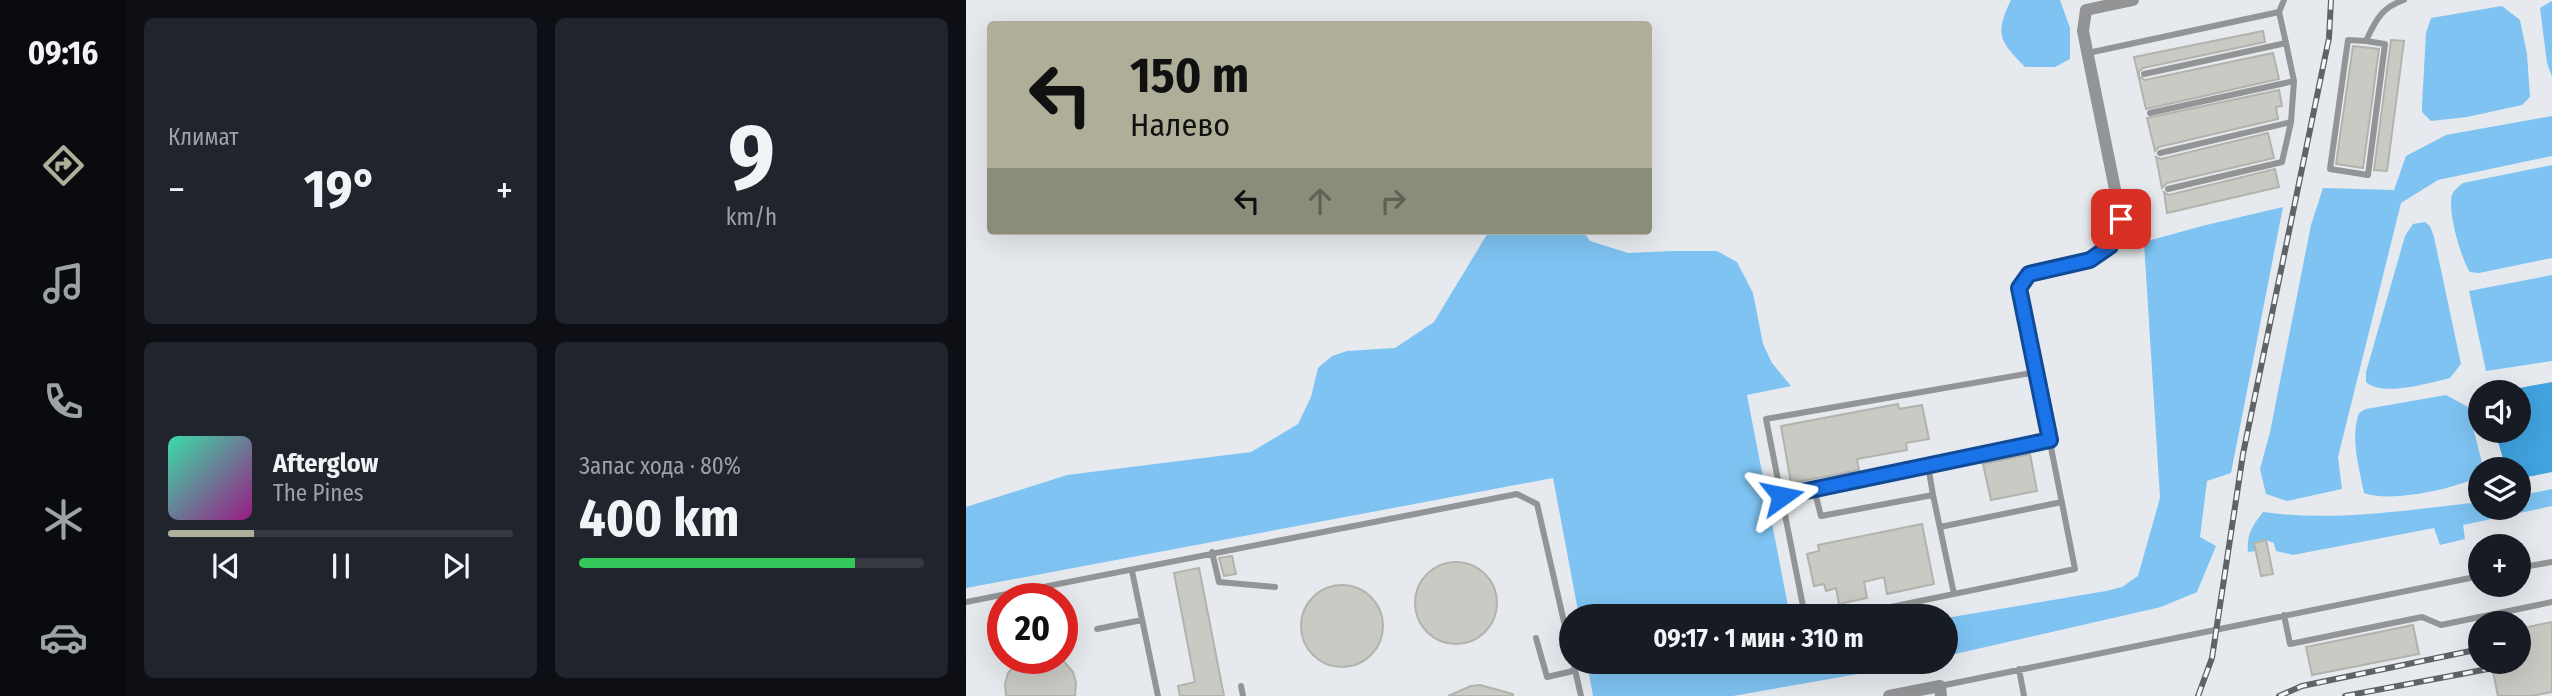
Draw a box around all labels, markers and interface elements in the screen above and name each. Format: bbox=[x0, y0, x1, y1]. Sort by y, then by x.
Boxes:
text: 09:16 bbox=[28, 34, 98, 72]
text: 150 m bbox=[1130, 46, 1249, 105]
icon: left bbox=[1015, 49, 1106, 140]
text: 9 bbox=[728, 103, 775, 212]
text: Налево bbox=[1130, 106, 1230, 144]
text: Климат bbox=[168, 123, 239, 151]
icon: directions bbox=[39, 141, 88, 190]
text: 19° bbox=[304, 158, 377, 221]
text: − bbox=[168, 167, 185, 213]
text: + bbox=[496, 167, 513, 213]
icon: left bbox=[1228, 182, 1266, 220]
icon: ahead bbox=[1301, 182, 1339, 220]
icon: right bbox=[1374, 182, 1412, 220]
pin bbox=[2091, 189, 2151, 249]
icon: arrive bbox=[2102, 200, 2140, 238]
text: km/h bbox=[726, 203, 777, 231]
icon: music bbox=[39, 259, 88, 308]
icon: phone bbox=[39, 377, 88, 426]
map controls bbox=[2468, 380, 2531, 674]
button: sound bbox=[2468, 380, 2531, 443]
text: Afterglow bbox=[273, 448, 378, 479]
text: Запас хода · 80% bbox=[579, 452, 741, 480]
button: layers bbox=[2468, 457, 2531, 520]
position arrow bbox=[1745, 459, 1819, 533]
text: The Pines bbox=[273, 479, 364, 507]
text: 400 km bbox=[579, 487, 739, 550]
icon: climate bbox=[39, 495, 88, 544]
button: + bbox=[2468, 534, 2531, 597]
icon: previous bbox=[207, 547, 245, 585]
icon: pause bbox=[322, 547, 360, 585]
icon: next bbox=[437, 547, 475, 585]
speed limit sign: 20 bbox=[987, 583, 1078, 674]
button: − bbox=[2468, 611, 2531, 674]
icon: car bbox=[39, 613, 88, 662]
text: 09:17 · 1 мин · 310 m bbox=[1653, 623, 1864, 654]

